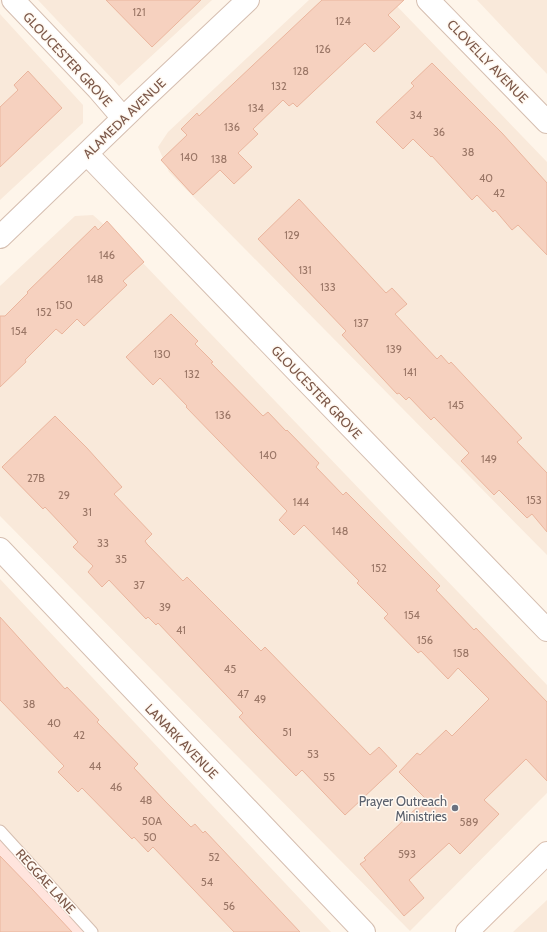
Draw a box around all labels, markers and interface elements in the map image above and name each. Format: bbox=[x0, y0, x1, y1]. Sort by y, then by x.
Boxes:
house number: 121 bbox=[133, 5, 145, 19]
street label: GLOUCESTER GROVE bbox=[20, 8, 116, 110]
house number: 124 bbox=[335, 14, 351, 28]
street label: CLOVELLY AVENUE bbox=[444, 16, 532, 106]
house number: 126 bbox=[315, 42, 331, 56]
house number: 128 bbox=[293, 64, 309, 78]
street label: ALAMEDA AVENUE bbox=[79, 74, 169, 162]
house number: 132 bbox=[271, 79, 287, 93]
house number: 134 bbox=[248, 101, 265, 115]
house number: 34 bbox=[410, 108, 423, 122]
house number: 136 bbox=[224, 120, 240, 134]
house number: 36 bbox=[433, 125, 445, 139]
house number: 38 bbox=[462, 145, 474, 159]
house number: 140 bbox=[180, 150, 198, 164]
house number: 138 bbox=[211, 152, 227, 166]
house number: 40 bbox=[479, 171, 493, 185]
house number: 42 bbox=[493, 186, 505, 200]
house number: 129 bbox=[284, 228, 300, 242]
house number: 146 bbox=[99, 248, 115, 262]
house number: 131 bbox=[298, 263, 312, 277]
house number: 148 bbox=[87, 272, 103, 286]
house number: 133 bbox=[320, 280, 336, 294]
house number: 150 bbox=[55, 298, 73, 312]
house number: 152 bbox=[36, 305, 52, 319]
house number: 137 bbox=[353, 316, 369, 330]
house number: 154 bbox=[11, 324, 28, 338]
street label: GLOUCESTER GROVE bbox=[268, 342, 366, 442]
house number: 139 bbox=[386, 342, 402, 356]
house number: 130 bbox=[153, 347, 171, 361]
house number: 141 bbox=[403, 365, 417, 379]
house number: 132 bbox=[184, 367, 200, 381]
house number: 145 bbox=[448, 398, 464, 412]
house number: 136 bbox=[215, 408, 231, 422]
house number: 140 bbox=[259, 448, 277, 462]
house number: 149 bbox=[481, 452, 497, 466]
house number: 27B bbox=[27, 471, 45, 485]
house number: 29 bbox=[58, 488, 70, 502]
house number: 153 bbox=[526, 493, 542, 507]
house number: 144 bbox=[293, 495, 310, 509]
house number: 31 bbox=[82, 505, 92, 519]
house number: 148 bbox=[332, 524, 348, 538]
house number: 33 bbox=[97, 536, 109, 550]
house number: 35 bbox=[115, 552, 127, 566]
house number: 152 bbox=[371, 561, 387, 575]
house number: 37 bbox=[133, 578, 145, 592]
house number: 39 bbox=[159, 600, 171, 614]
house number: 154 bbox=[404, 608, 421, 622]
house number: 41 bbox=[176, 623, 186, 637]
house number: 156 bbox=[417, 633, 433, 647]
house number: 158 bbox=[453, 646, 469, 660]
house number: 45 bbox=[224, 662, 236, 676]
house number: 47 bbox=[237, 687, 249, 701]
house number: 49 bbox=[254, 692, 266, 706]
house number: 38 bbox=[23, 697, 35, 711]
street label: LANARK AVENUE bbox=[142, 700, 222, 782]
house number: 40 bbox=[47, 716, 61, 730]
house number: 51 bbox=[282, 725, 292, 739]
house number: 42 bbox=[73, 728, 85, 742]
house number: 53 bbox=[307, 747, 319, 761]
house number: 44 bbox=[89, 759, 102, 773]
house number: 55 bbox=[323, 770, 335, 784]
house number: 46 bbox=[110, 780, 122, 794]
house number: 48 bbox=[139, 793, 153, 807]
place label: Prayer Outreach Ministries bbox=[359, 793, 448, 824]
marker: Prayer Outreach Ministries bbox=[450, 803, 460, 813]
house number: 50A bbox=[142, 814, 162, 828]
house number: 589 bbox=[460, 815, 478, 829]
house number: 50 bbox=[143, 830, 157, 844]
street label: REGGAE LANE bbox=[13, 845, 79, 917]
house number: 593 bbox=[398, 847, 416, 861]
house number: 52 bbox=[208, 850, 220, 864]
house number: 54 bbox=[201, 875, 214, 889]
house number: 56 bbox=[223, 899, 235, 913]

